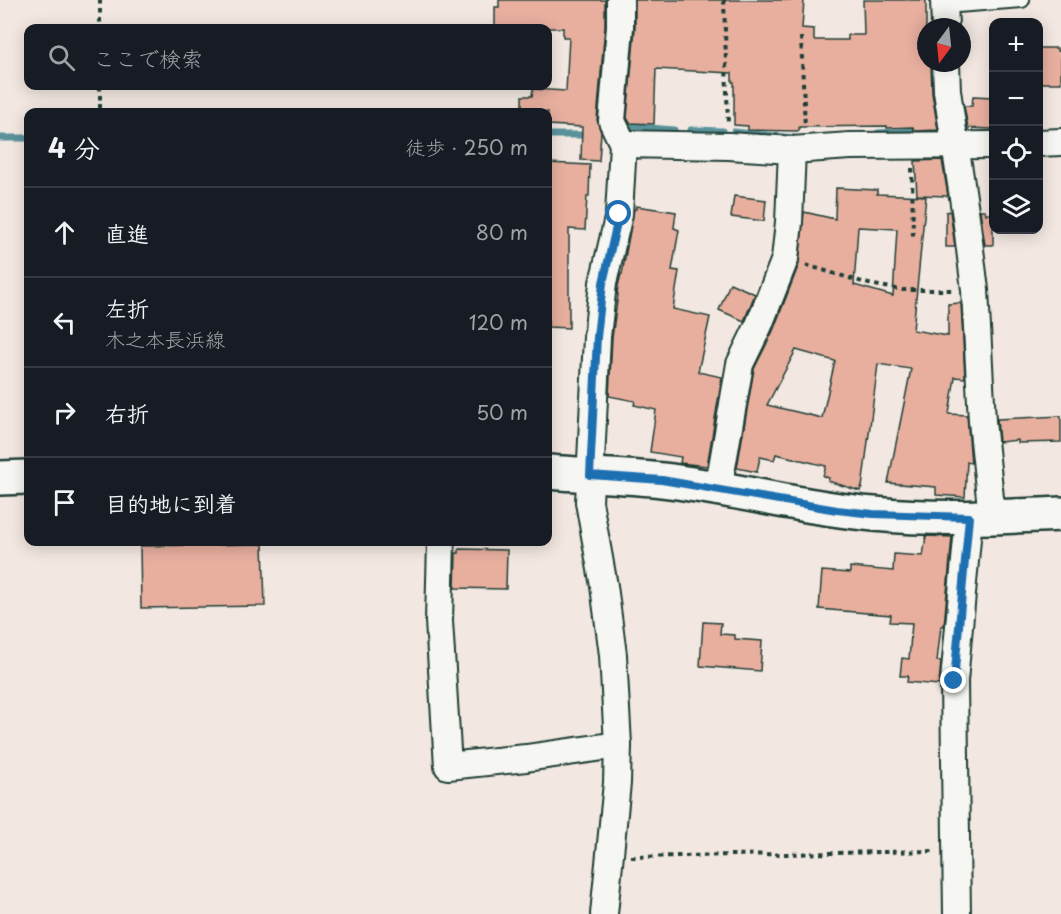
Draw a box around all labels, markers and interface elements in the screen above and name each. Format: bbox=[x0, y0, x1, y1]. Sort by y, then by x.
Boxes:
north arrow bbox=[917, 18, 971, 72]
map controls bbox=[989, 18, 1043, 234]
button: + bbox=[989, 18, 1043, 72]
search box bbox=[24, 24, 552, 90]
icon: search bbox=[45, 41, 78, 74]
text: ここで検索 bbox=[93, 41, 203, 74]
button: − bbox=[989, 72, 1043, 126]
button: locate bbox=[989, 126, 1043, 180]
text: 4 分 bbox=[48, 128, 100, 167]
text: 徒歩 · 250 m bbox=[405, 132, 528, 162]
button: layers bbox=[989, 180, 1043, 234]
route start bbox=[605, 200, 631, 226]
icon: ahead bbox=[48, 216, 81, 249]
text: 直進 bbox=[105, 216, 149, 249]
text: 80 m bbox=[476, 217, 528, 247]
text: 左折 bbox=[105, 291, 149, 324]
icon: left bbox=[48, 306, 81, 339]
text: 120 m bbox=[469, 307, 528, 337]
text: 木之本長浜線 bbox=[105, 324, 225, 354]
icon: right bbox=[48, 396, 81, 429]
text: 右折 bbox=[105, 396, 149, 429]
text: 50 m bbox=[476, 397, 528, 427]
icon: arrive bbox=[48, 486, 81, 519]
text: 目的地に到着 bbox=[105, 486, 237, 519]
route end bbox=[940, 667, 966, 693]

